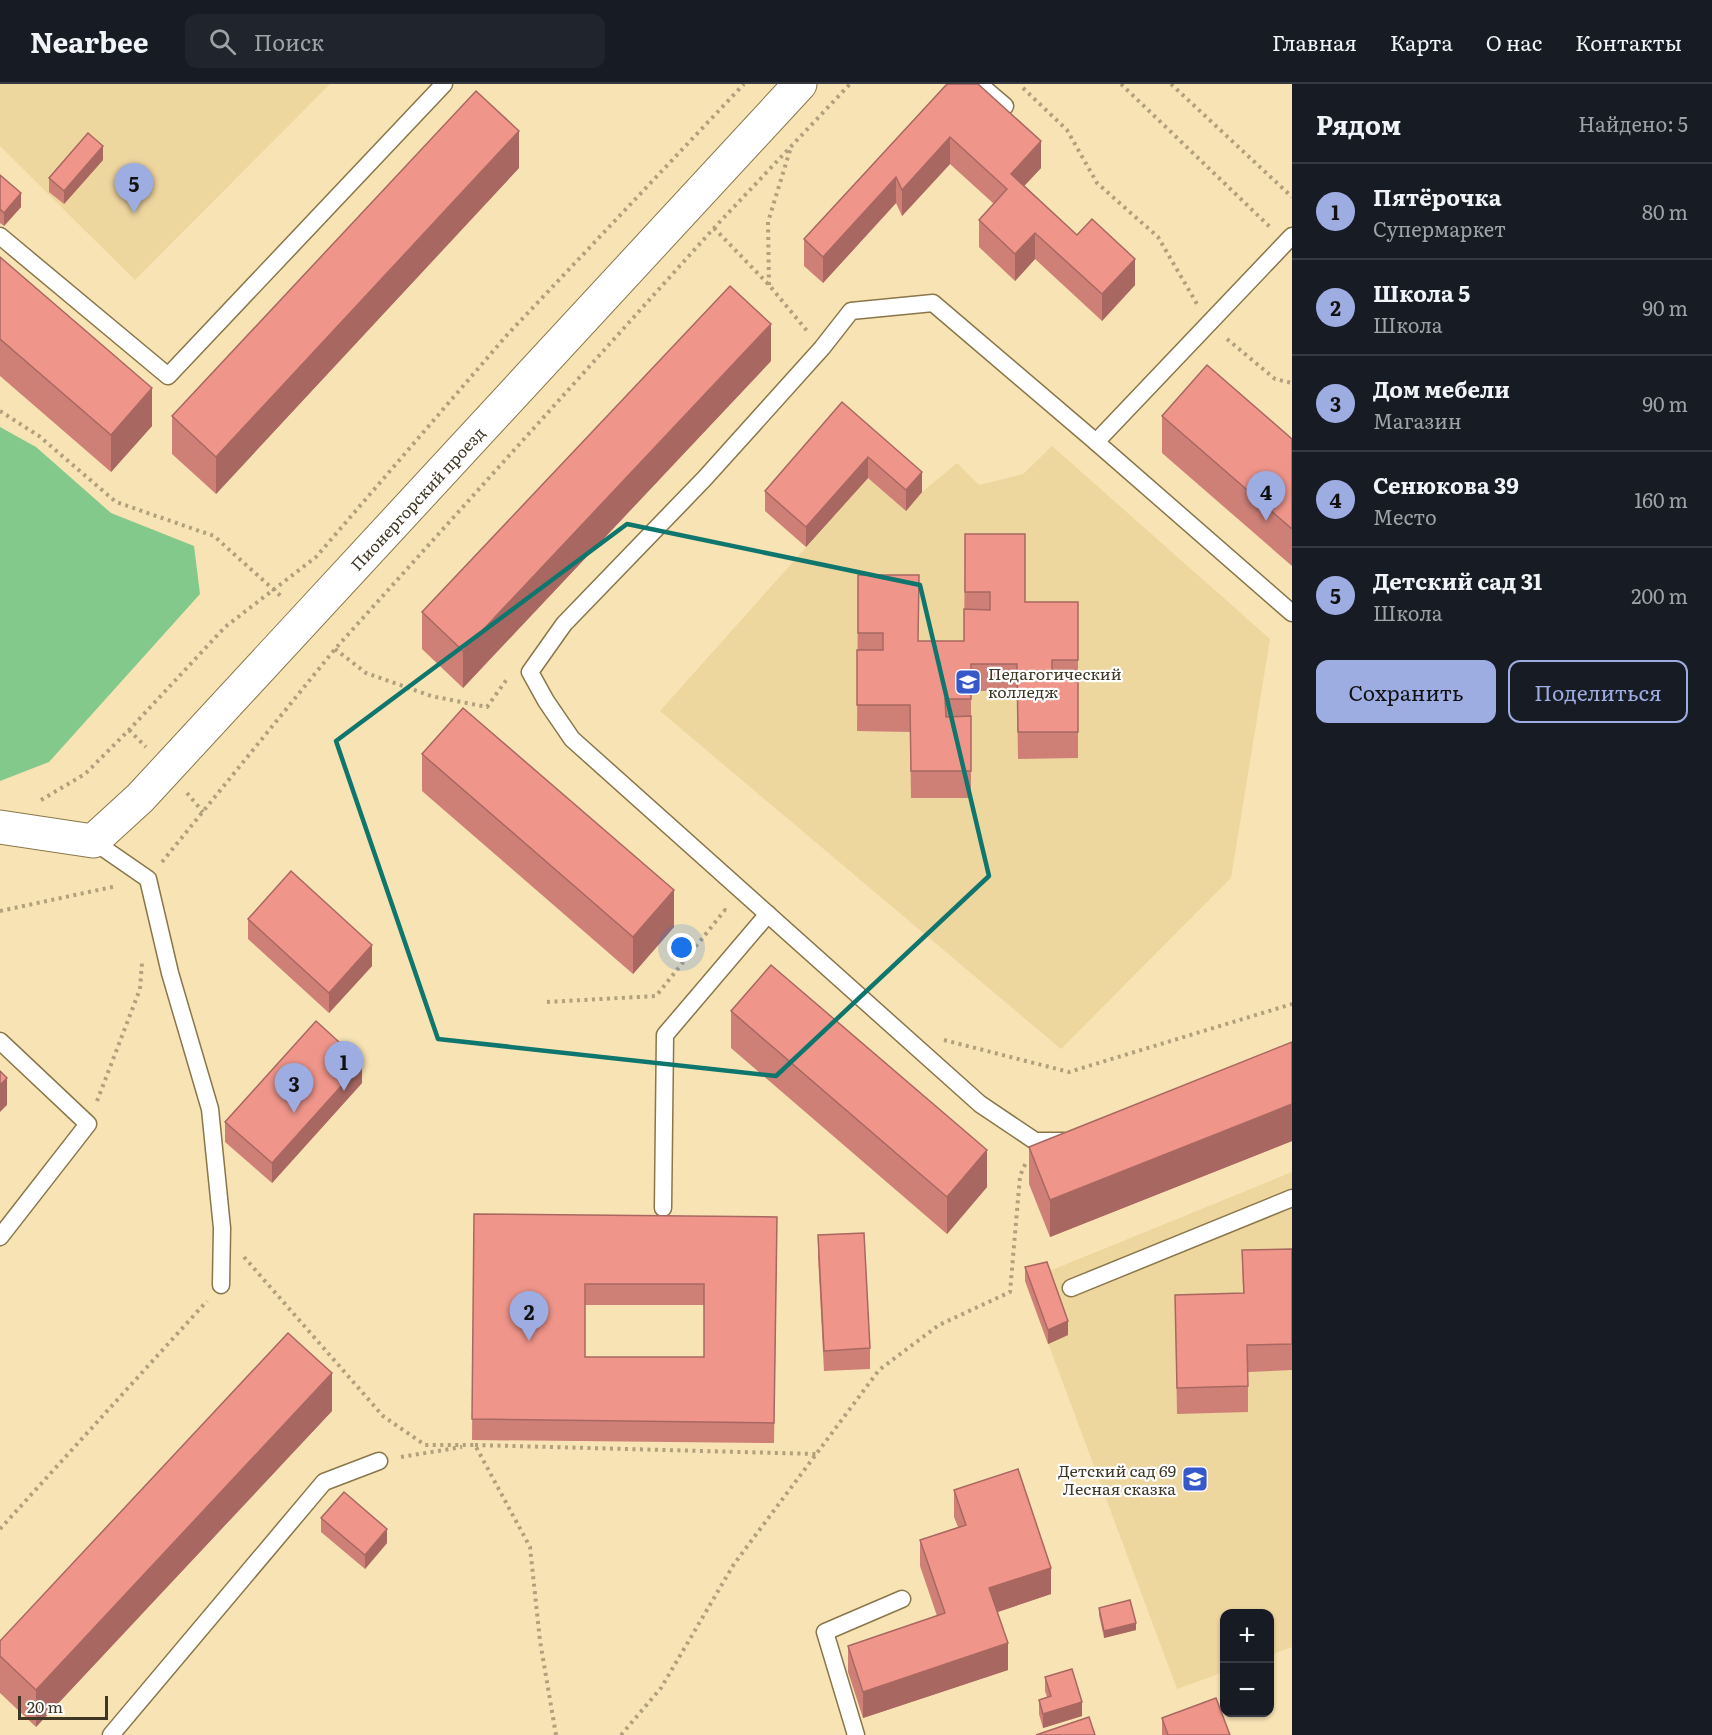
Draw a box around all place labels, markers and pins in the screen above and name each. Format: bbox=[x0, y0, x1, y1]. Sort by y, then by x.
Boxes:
pin: 5 bbox=[114, 164, 154, 213]
pin: 4 bbox=[1246, 472, 1286, 521]
place label: Педагогический колледж bbox=[988, 661, 1122, 703]
school or university icon: Педагогический колледж bbox=[953, 667, 983, 697]
pin: 1 bbox=[324, 1042, 364, 1091]
pin: 3 bbox=[274, 1064, 314, 1113]
pin: 2 bbox=[510, 1292, 548, 1341]
place label: Детский сад 69 Лесная сказка bbox=[1058, 1458, 1176, 1500]
school or university icon: Детский сад 69 Лесная сказка bbox=[1180, 1464, 1210, 1494]

